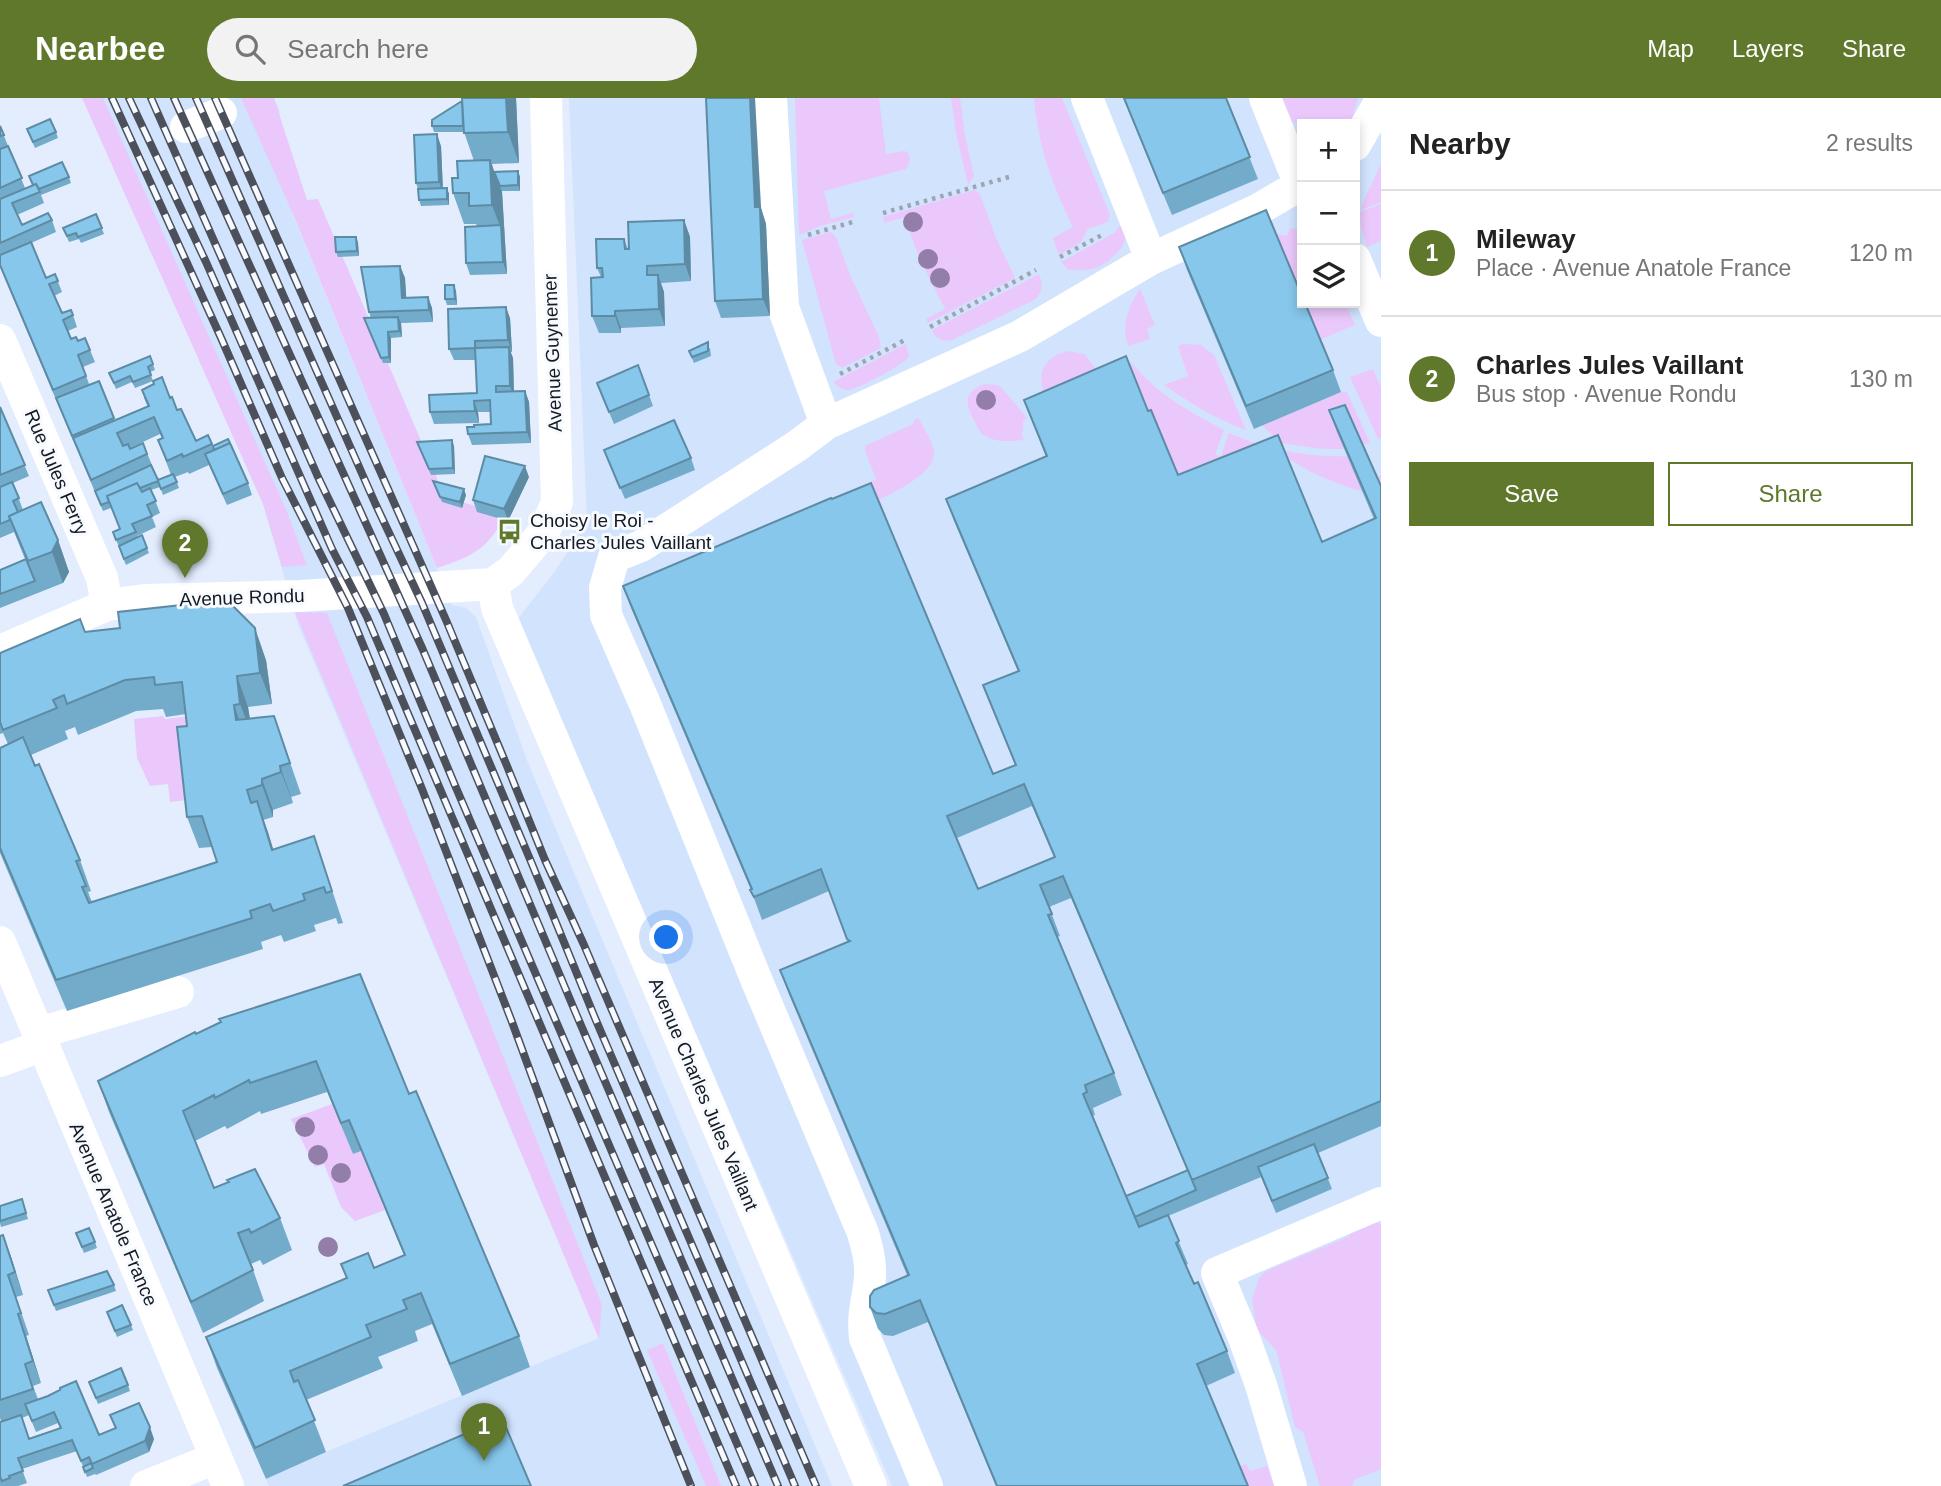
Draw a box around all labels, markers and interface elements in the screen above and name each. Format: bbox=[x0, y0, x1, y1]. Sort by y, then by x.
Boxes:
search box bbox=[207, 18, 697, 81]
text: Nearbee bbox=[35, 30, 165, 67]
icon: search bbox=[231, 30, 269, 68]
text: Search here bbox=[287, 34, 429, 64]
text: Map bbox=[1647, 35, 1694, 62]
text: Layers bbox=[1732, 35, 1804, 62]
text: Share bbox=[1842, 35, 1906, 62]
map controls bbox=[1297, 119, 1360, 308]
button: + bbox=[1297, 119, 1360, 182]
text: Nearby bbox=[1409, 127, 1511, 160]
text: 2 results bbox=[1826, 130, 1913, 156]
button: − bbox=[1297, 182, 1360, 245]
text: Mileway bbox=[1476, 224, 1576, 254]
text: 1 bbox=[1426, 240, 1438, 266]
text: 120 m bbox=[1849, 240, 1913, 266]
button: layers bbox=[1297, 245, 1360, 308]
text: Place · Avenue Anatole France bbox=[1476, 255, 1791, 281]
street label: Avenue Guynemer bbox=[539, 273, 566, 432]
text: Charles Jules Vaillant bbox=[1476, 350, 1743, 380]
text: 2 bbox=[1426, 366, 1438, 392]
text: 130 m bbox=[1849, 366, 1913, 392]
text: Bus stop · Avenue Rondu bbox=[1476, 381, 1736, 407]
street label: Rue Jules Ferry bbox=[21, 406, 93, 538]
button: Save bbox=[1409, 462, 1654, 526]
button: Share bbox=[1668, 462, 1913, 526]
place label: Choisy le Roi - Charles Jules Vaillant bbox=[530, 510, 712, 553]
bus stop icon: Choisy le Roi - Charles Jules Vaillant bbox=[496, 517, 524, 545]
pin: 2 bbox=[162, 520, 208, 578]
street label: Avenue Rondu bbox=[179, 585, 305, 610]
your location bbox=[649, 920, 683, 954]
street label: Avenue Charles Jules Vaillant bbox=[645, 975, 762, 1214]
street label: Avenue Anatole France bbox=[65, 1119, 162, 1309]
pin: 1 bbox=[461, 1403, 507, 1461]

